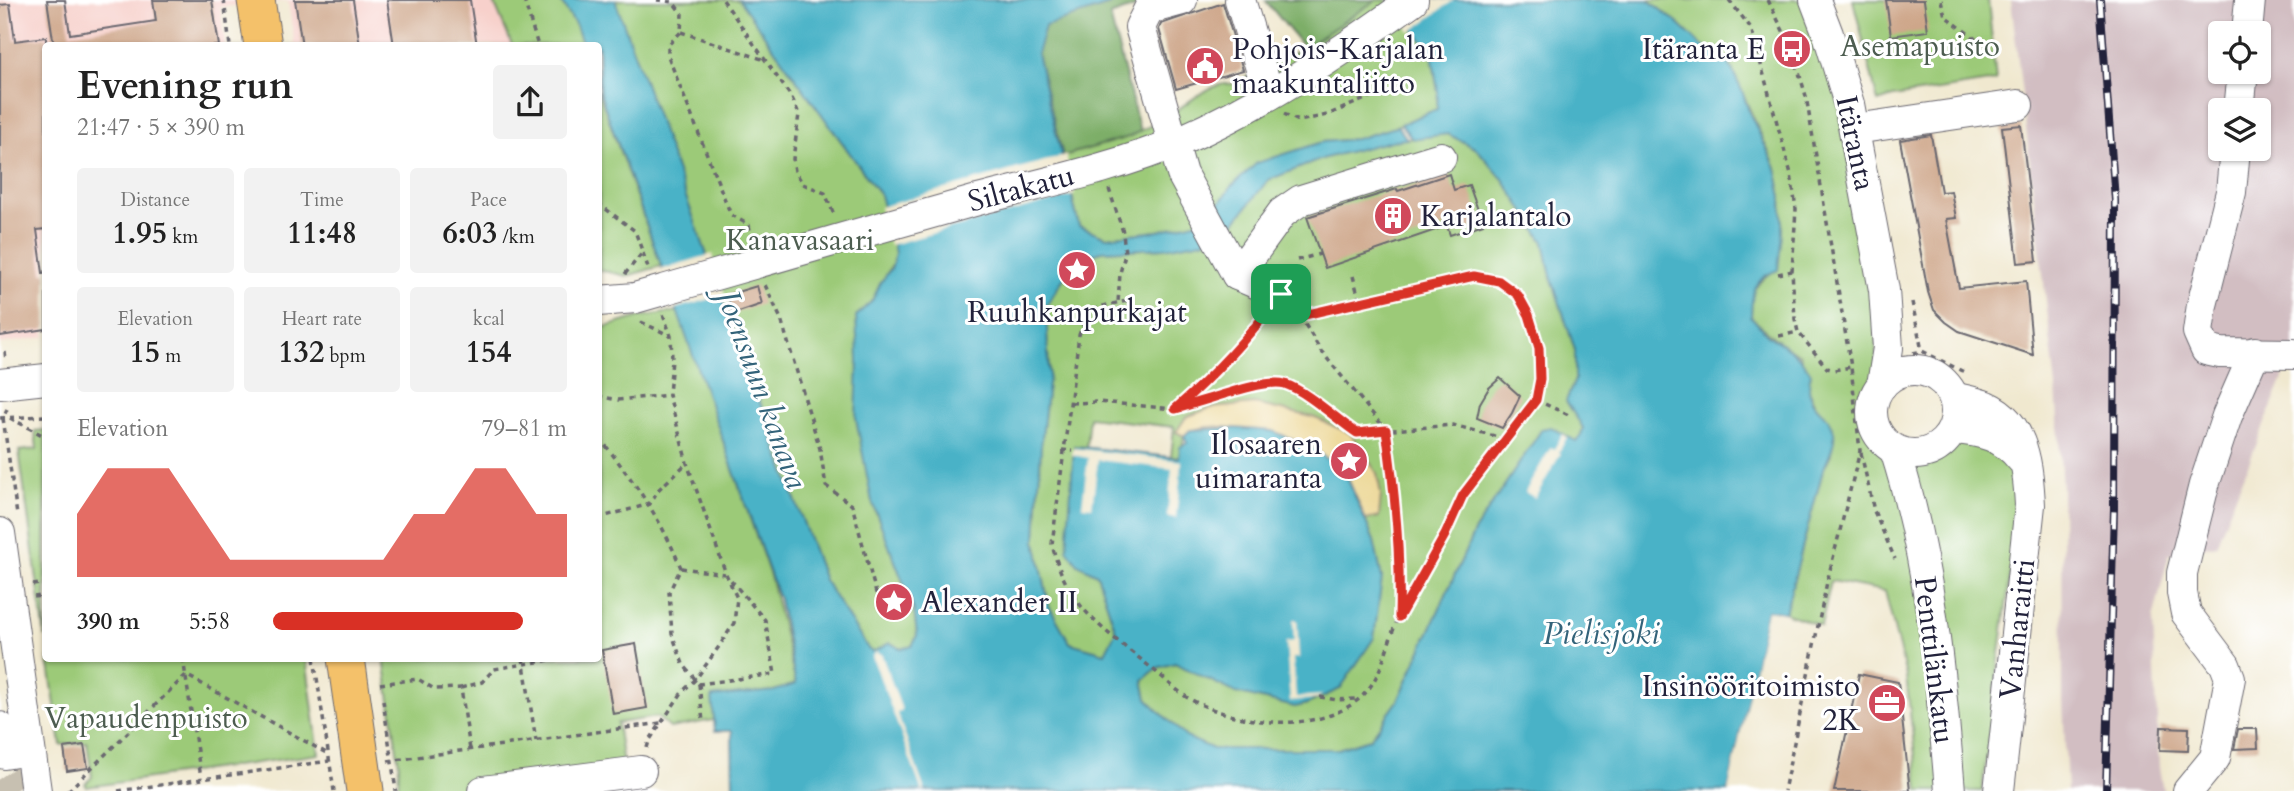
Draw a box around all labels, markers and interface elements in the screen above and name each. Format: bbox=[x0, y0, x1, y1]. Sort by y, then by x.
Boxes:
map controls bbox=[2208, 21, 2271, 161]
button: locate bbox=[2208, 21, 2271, 84]
park label: Asemapuisto bbox=[1840, 26, 2000, 67]
bus stop icon: Itäranta E bbox=[1771, 28, 1813, 70]
place label: Pohjois-Karjalan maakuntaliitto bbox=[1232, 29, 1444, 104]
place label: Itäranta E bbox=[1642, 29, 1765, 70]
public building icon: Pohjois-Karjalan maakuntaliitto bbox=[1184, 45, 1226, 87]
text: Evening run bbox=[77, 60, 293, 112]
button: share bbox=[493, 65, 567, 139]
street label: Itäranta bbox=[1825, 92, 1886, 195]
button: layers bbox=[2208, 98, 2271, 161]
text: 21:47 · 5 × 390 m bbox=[77, 112, 245, 143]
street label: Siltakatu bbox=[963, 155, 1079, 222]
text: Distance bbox=[121, 187, 190, 213]
text: Time bbox=[300, 187, 344, 213]
text: Pace bbox=[470, 187, 507, 213]
building icon: Karjalantalo bbox=[1372, 195, 1414, 237]
place label: Karjalantalo bbox=[1420, 196, 1572, 237]
text: 1.95 bbox=[112, 213, 167, 254]
text: 11:48 bbox=[287, 213, 357, 254]
text: 6:03 bbox=[443, 213, 497, 254]
park label: Kanavasaari bbox=[726, 220, 874, 261]
text: km bbox=[167, 224, 198, 250]
text: /km bbox=[497, 224, 535, 250]
place icon: Ruuhkanpurkajat bbox=[1056, 249, 1098, 291]
pin bbox=[1251, 264, 1311, 324]
icon: arrive bbox=[1262, 275, 1300, 313]
water label: Joensuun kanava bbox=[703, 277, 819, 495]
place label: Ruuhkanpurkajat bbox=[967, 292, 1187, 333]
text: Elevation bbox=[118, 306, 193, 332]
text: Heart rate bbox=[282, 306, 362, 332]
text: kcal bbox=[473, 306, 505, 332]
text: 15 bbox=[129, 332, 160, 373]
text: 132 bbox=[278, 332, 324, 373]
text: 154 bbox=[466, 332, 512, 373]
text: m bbox=[160, 343, 181, 369]
text: bpm bbox=[324, 343, 366, 369]
text: Elevation bbox=[77, 413, 168, 444]
text: 79–81 m bbox=[482, 413, 567, 444]
place label: Ilosaaren uimaranta bbox=[1195, 424, 1322, 499]
place icon: Ilosaaren uimaranta bbox=[1328, 440, 1370, 482]
street label: Vanharaitti bbox=[1990, 557, 2045, 701]
street label: Penttilänkatu bbox=[1904, 574, 1965, 746]
place icon: Alexander II bbox=[873, 581, 915, 623]
place label: Alexander II bbox=[921, 582, 1078, 623]
text: 390 m bbox=[77, 606, 140, 637]
text: 5:58 bbox=[189, 606, 230, 637]
water label: Pielisjoki bbox=[1543, 612, 1660, 656]
place label: Insinööritoimisto 2K bbox=[1642, 666, 1861, 741]
office icon: Insinööritoimisto 2K bbox=[1866, 682, 1908, 724]
park label: Vapaudenpuisto bbox=[44, 698, 248, 739]

